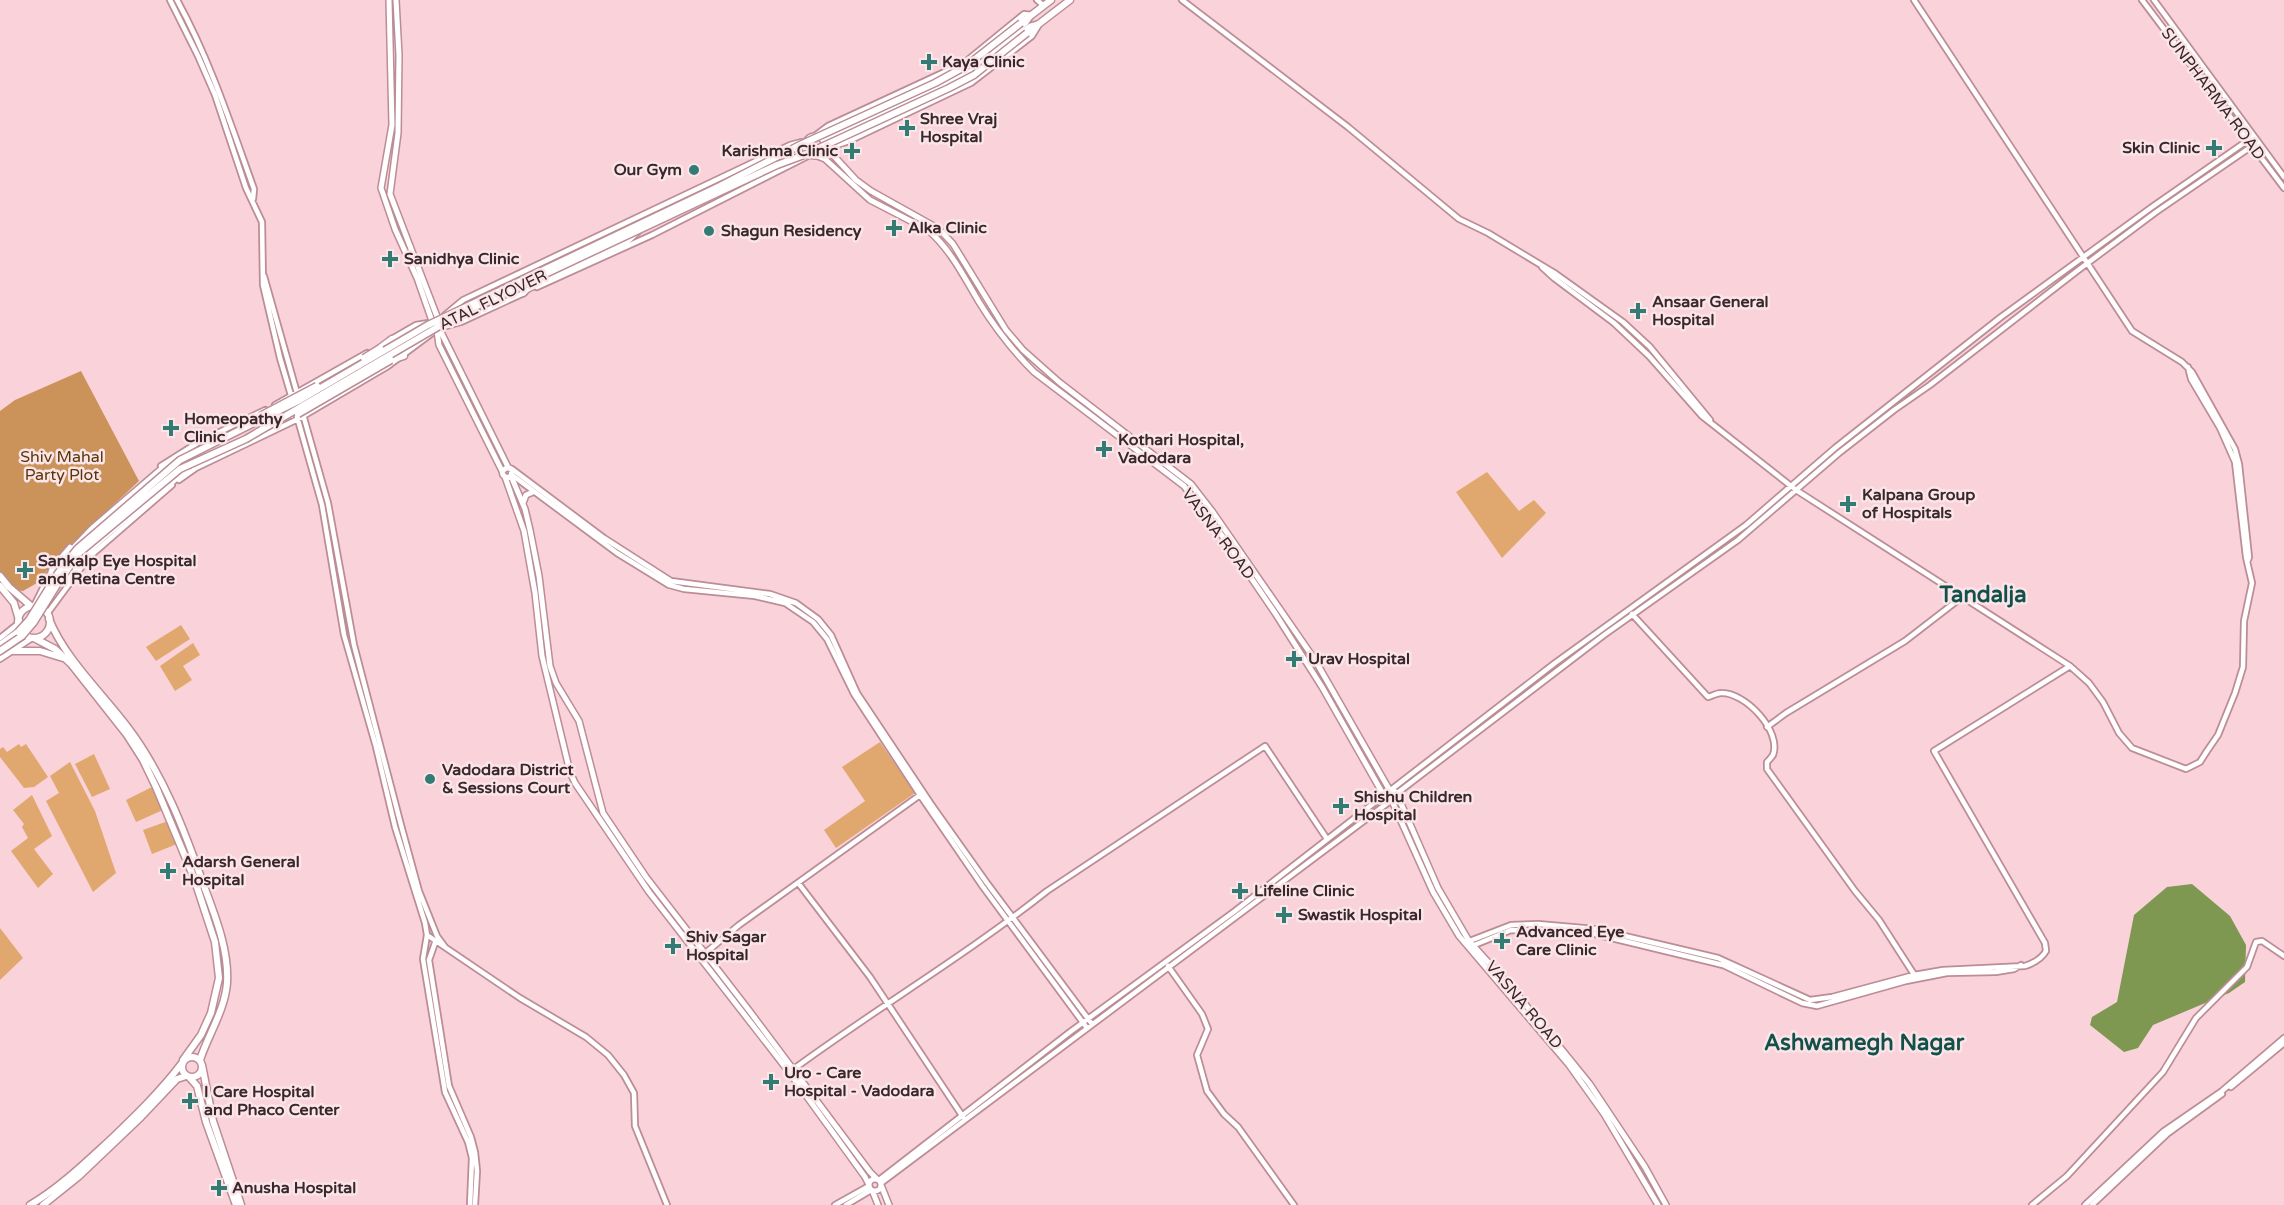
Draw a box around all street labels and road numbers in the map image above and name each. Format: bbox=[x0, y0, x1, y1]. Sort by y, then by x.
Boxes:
street label: SUNPHARMA ROAD bbox=[2157, 24, 2269, 164]
street label: ATAL FLYOVER bbox=[436, 265, 550, 335]
street label: VASNA ROAD bbox=[1177, 484, 1259, 584]
street label: VASNA ROAD bbox=[1481, 957, 1567, 1053]

